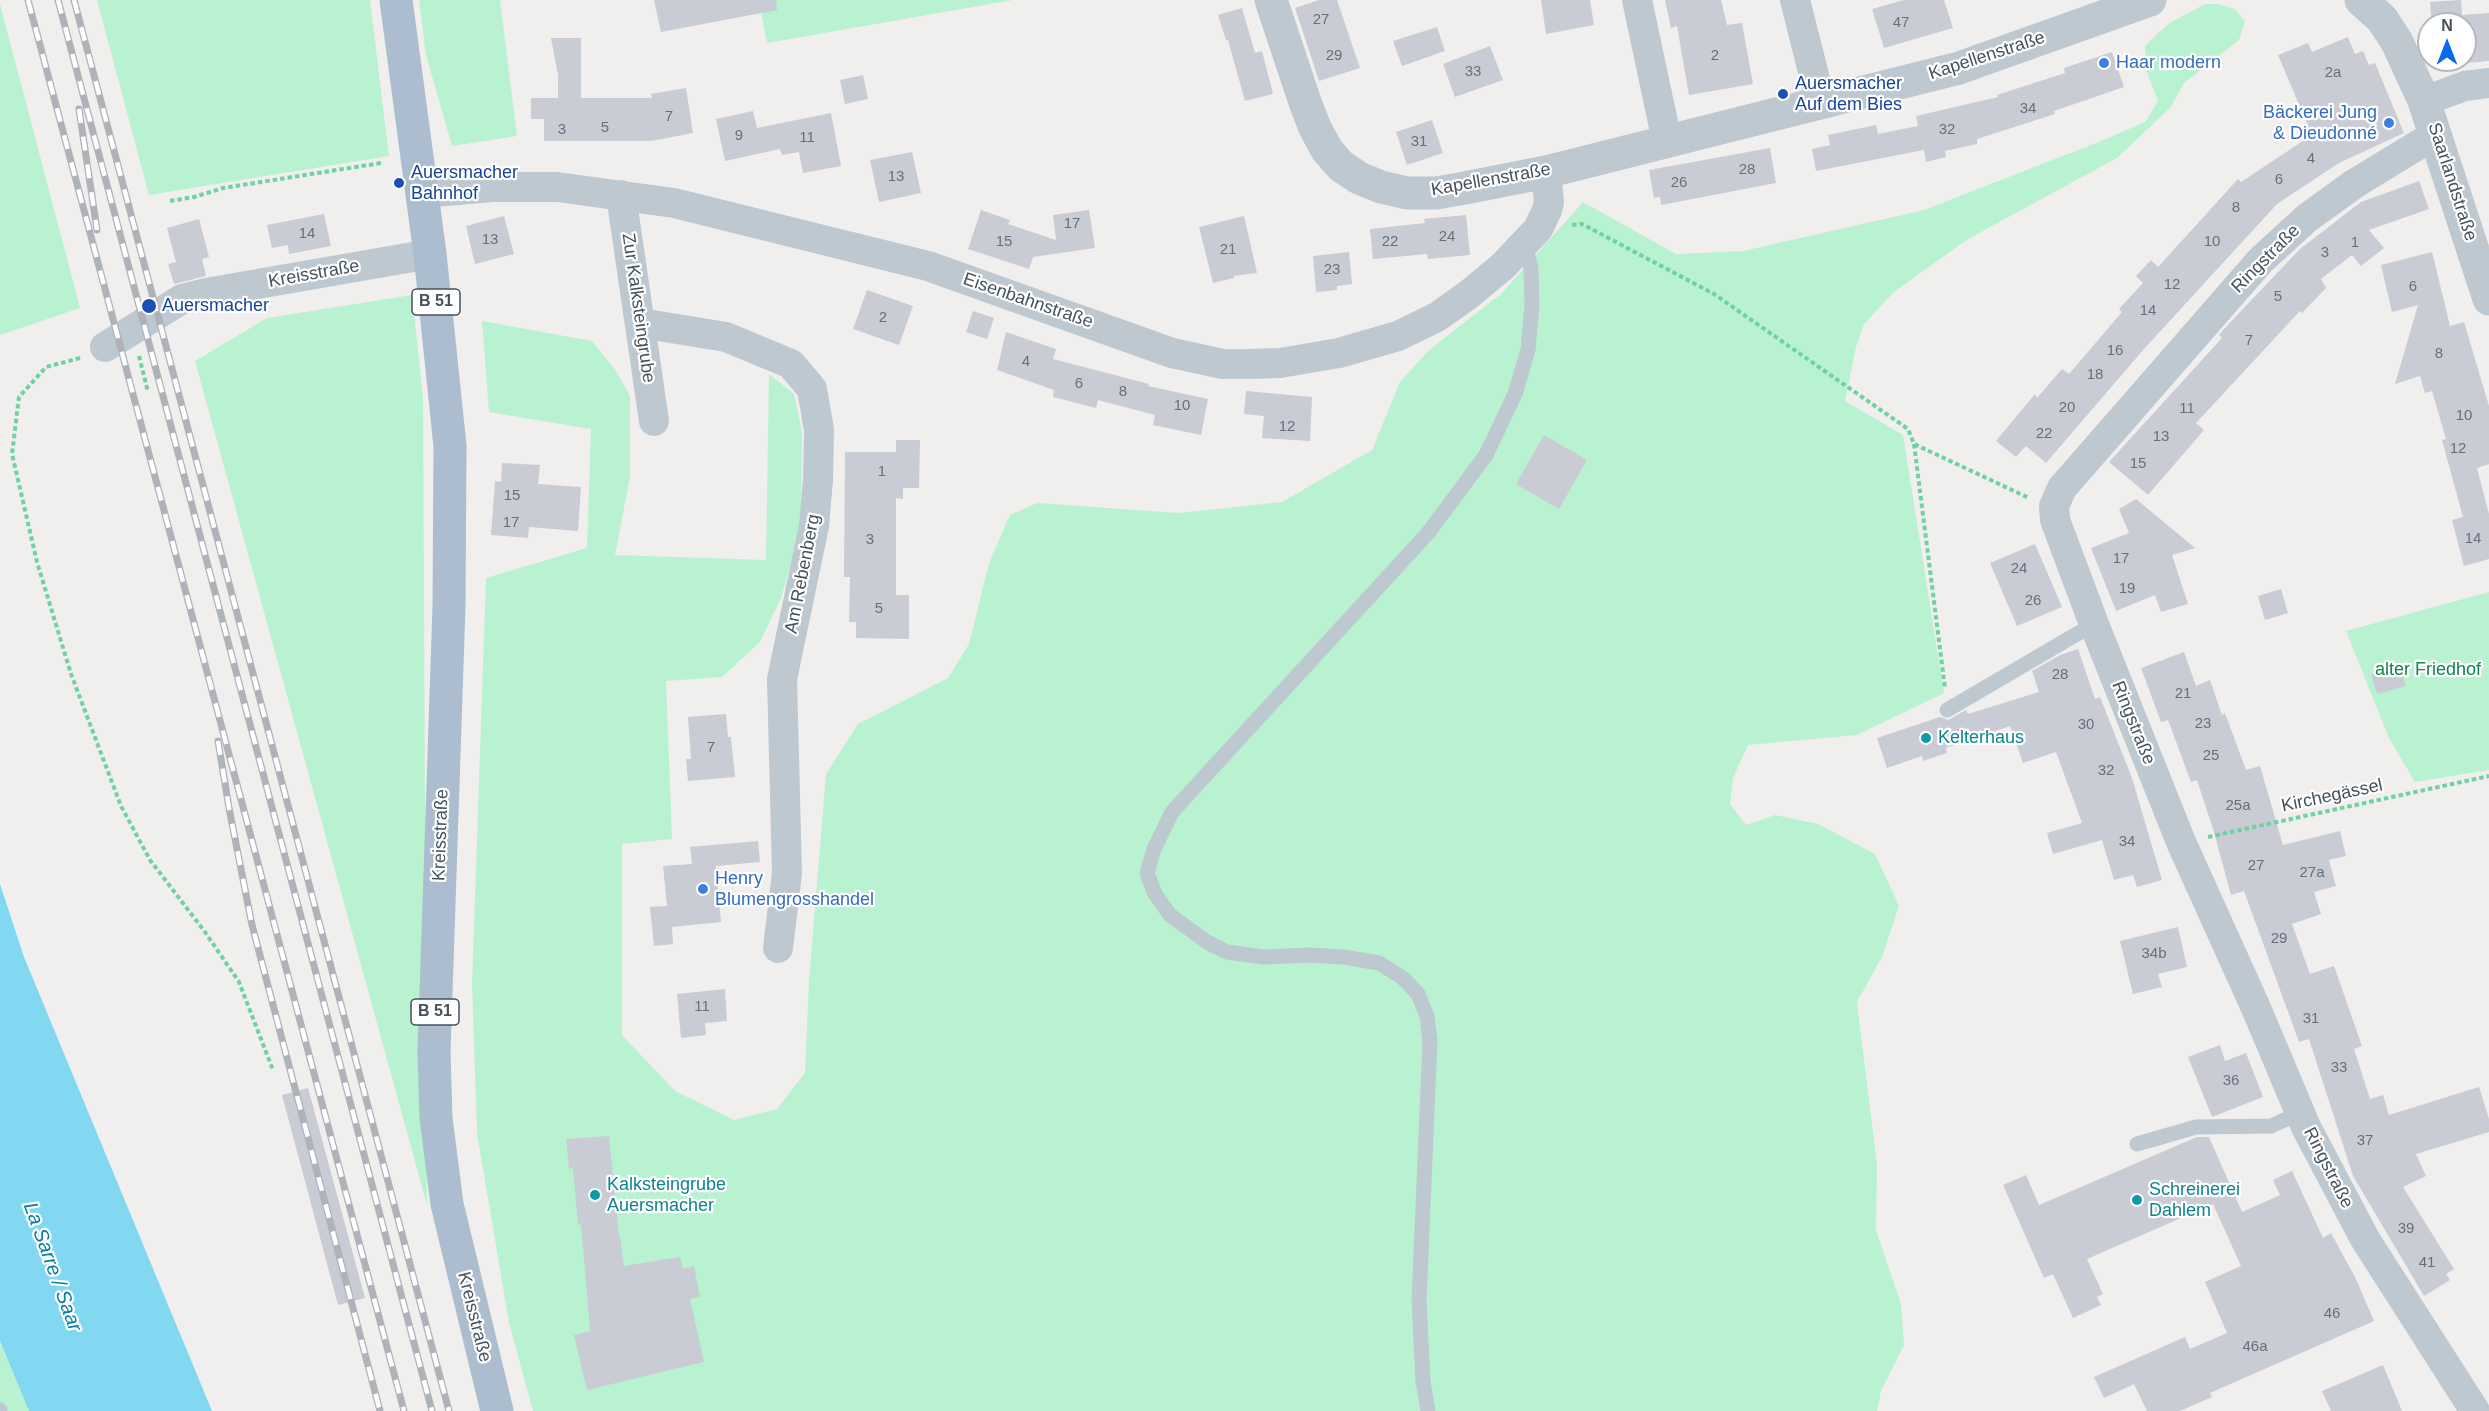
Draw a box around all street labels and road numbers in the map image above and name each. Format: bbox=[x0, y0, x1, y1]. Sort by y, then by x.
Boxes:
street label: Kapellenstraße bbox=[1926, 27, 2048, 85]
street label: Saarlandstraße bbox=[2423, 120, 2481, 244]
street label: Kapellenstraße bbox=[1430, 159, 1552, 201]
street label: Ringstraße bbox=[2227, 220, 2305, 298]
street label: Zur Kalksteingrube bbox=[617, 232, 659, 384]
street label: Kreisstraße bbox=[267, 255, 361, 293]
street label: Eisenbahnstraße bbox=[960, 269, 1096, 333]
road number: B 51 bbox=[412, 289, 460, 315]
street label: Am Rebenberg bbox=[781, 513, 825, 635]
street label: Ringstraße bbox=[2106, 678, 2160, 768]
street label: Kirchegässel bbox=[2279, 775, 2385, 817]
street label: Kreisstraße bbox=[429, 789, 453, 881]
road number: B 51 bbox=[411, 999, 459, 1025]
street label: Ringstraße bbox=[2298, 1124, 2358, 1212]
street label: Kreisstraße bbox=[452, 1270, 496, 1364]

